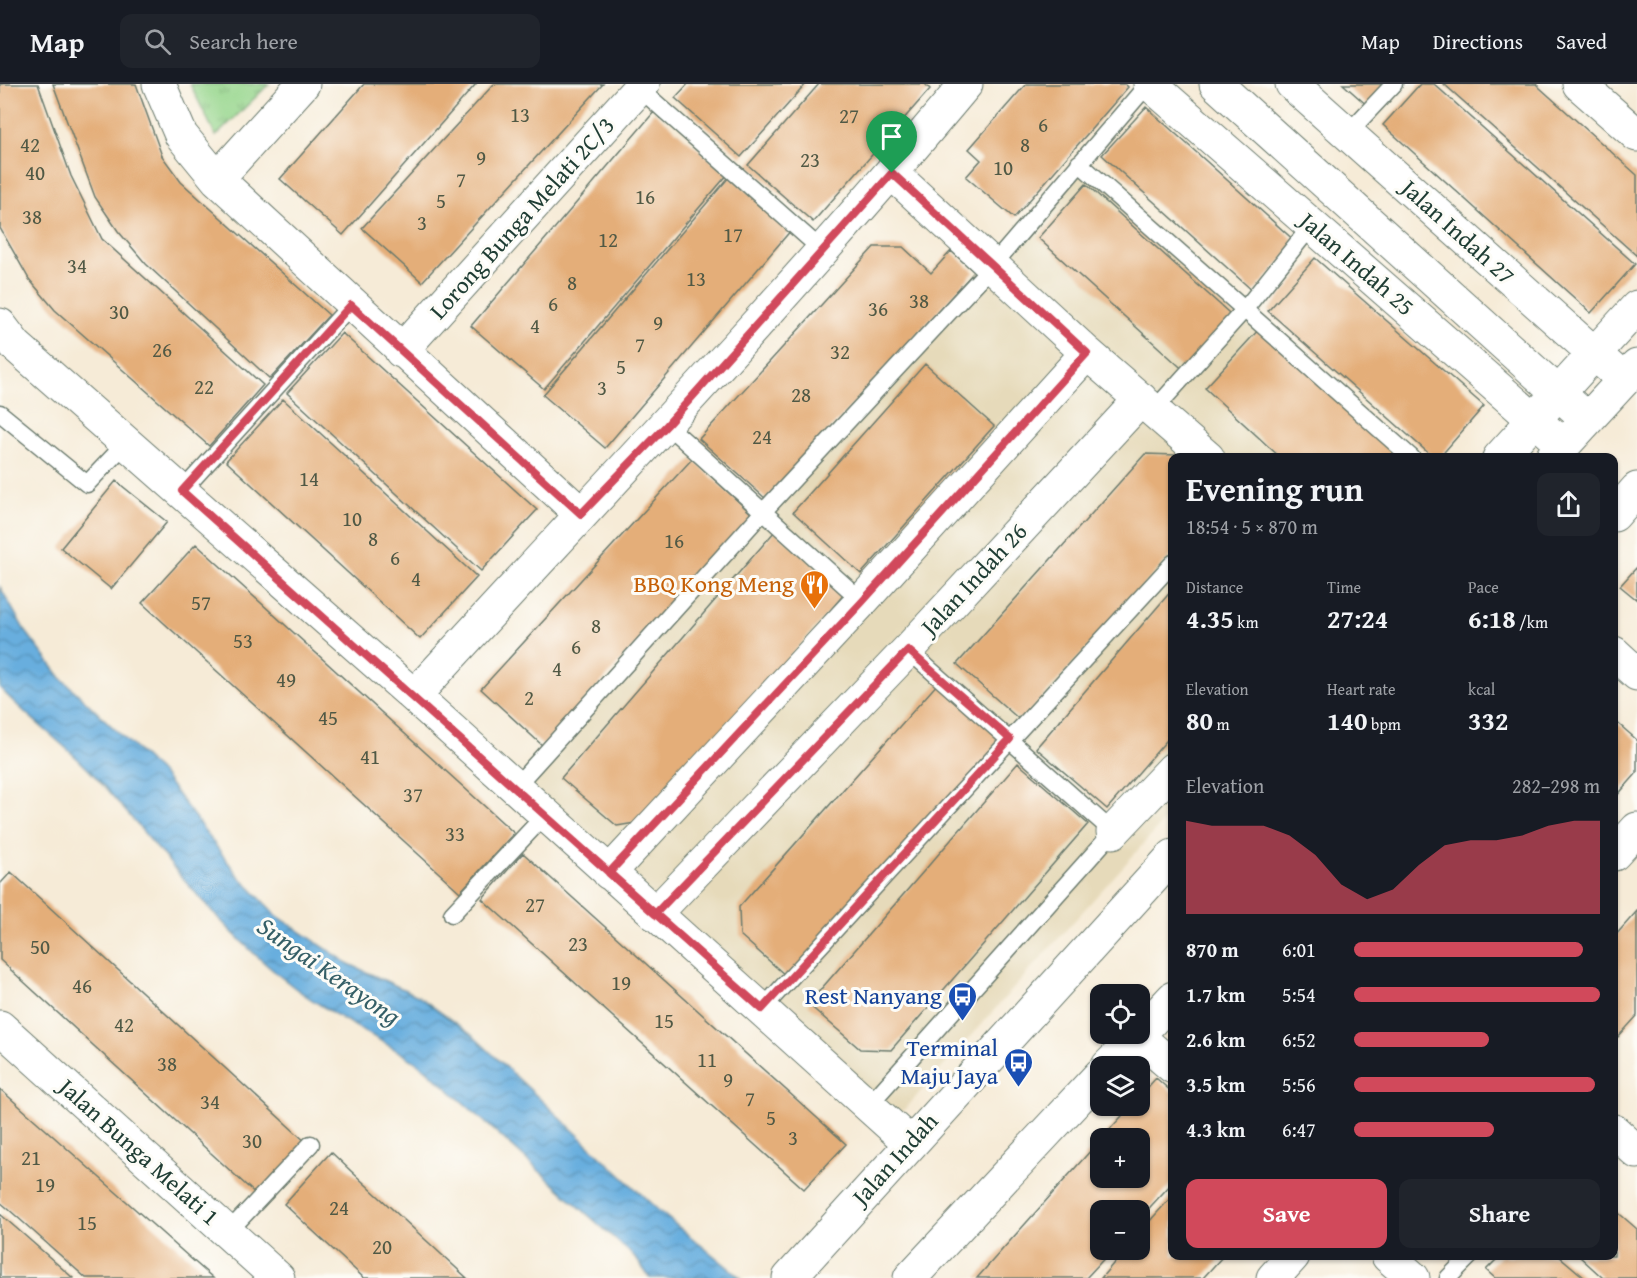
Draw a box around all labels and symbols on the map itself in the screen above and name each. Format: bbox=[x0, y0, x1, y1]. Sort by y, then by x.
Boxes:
house number: 13 bbox=[510, 99, 530, 130]
house number: 27 bbox=[839, 100, 859, 131]
street label: Lorong Bunga Melati 2C/3 bbox=[421, 109, 622, 327]
house number: 6 bbox=[1038, 109, 1048, 140]
pin bbox=[866, 111, 917, 173]
house number: 42 bbox=[20, 129, 40, 160]
house number: 8 bbox=[1020, 129, 1030, 160]
house number: 9 bbox=[476, 142, 486, 173]
house number: 23 bbox=[800, 144, 820, 175]
house number: 10 bbox=[993, 152, 1013, 183]
house number: 40 bbox=[25, 157, 45, 188]
house number: 7 bbox=[456, 164, 466, 195]
street label: Jalan Indah 27 bbox=[1391, 169, 1523, 292]
house number: 16 bbox=[635, 181, 655, 212]
house number: 5 bbox=[436, 185, 446, 216]
house number: 38 bbox=[22, 201, 42, 232]
street label: Jalan Indah 25 bbox=[1290, 202, 1423, 324]
house number: 3 bbox=[417, 207, 427, 238]
house number: 17 bbox=[723, 219, 743, 250]
house number: 12 bbox=[598, 224, 618, 255]
house number: 34 bbox=[67, 250, 87, 281]
house number: 13 bbox=[686, 263, 706, 294]
house number: 8 bbox=[567, 267, 577, 298]
house number: 38 bbox=[909, 285, 929, 316]
house number: 6 bbox=[548, 288, 558, 319]
house number: 36 bbox=[868, 293, 888, 324]
house number: 30 bbox=[109, 296, 129, 327]
house number: 9 bbox=[653, 307, 663, 338]
house number: 4 bbox=[530, 310, 540, 341]
house number: 7 bbox=[635, 329, 645, 360]
house number: 26 bbox=[152, 334, 172, 365]
house number: 32 bbox=[830, 336, 850, 367]
house number: 5 bbox=[616, 351, 626, 382]
house number: 22 bbox=[194, 371, 214, 402]
house number: 3 bbox=[597, 372, 607, 403]
house number: 28 bbox=[791, 379, 811, 410]
house number: 24 bbox=[752, 421, 772, 452]
house number: 14 bbox=[299, 463, 319, 494]
house number: 10 bbox=[342, 503, 362, 534]
street label: Jalan Indah 26 bbox=[910, 515, 1035, 645]
house number: 8 bbox=[368, 523, 378, 554]
house number: 16 bbox=[664, 525, 684, 556]
house number: 6 bbox=[390, 542, 400, 573]
house number: 4 bbox=[411, 563, 421, 594]
place label: BBQ Kong Meng bbox=[633, 566, 794, 601]
restaurant icon: BBQ Kong Meng bbox=[799, 568, 831, 610]
house number: 57 bbox=[191, 587, 211, 618]
house number: 8 bbox=[591, 610, 601, 641]
house number: 53 bbox=[233, 625, 253, 656]
house number: 6 bbox=[571, 631, 581, 662]
house number: 4 bbox=[552, 653, 562, 684]
house number: 49 bbox=[276, 664, 296, 695]
house number: 2 bbox=[524, 682, 534, 713]
house number: 45 bbox=[318, 702, 338, 733]
house number: 41 bbox=[360, 741, 380, 772]
house number: 37 bbox=[403, 779, 423, 810]
house number: 33 bbox=[445, 818, 465, 849]
house number: 27 bbox=[525, 889, 545, 920]
water label: Sungai Kerayong bbox=[250, 907, 409, 1035]
house number: 23 bbox=[568, 928, 588, 959]
house number: 50 bbox=[30, 931, 50, 962]
house number: 19 bbox=[611, 967, 631, 998]
house number: 46 bbox=[72, 970, 92, 1001]
place label: Rest Nanyang bbox=[805, 978, 942, 1013]
bus stop icon: Rest Nanyang bbox=[947, 980, 979, 1022]
house number: 15 bbox=[654, 1005, 674, 1036]
house number: 42 bbox=[114, 1009, 134, 1040]
place label: Terminal Maju Jaya bbox=[900, 1030, 999, 1093]
house number: 11 bbox=[697, 1044, 717, 1075]
bus stop icon: Terminal Maju Jaya bbox=[1003, 1046, 1035, 1088]
house number: 38 bbox=[157, 1048, 177, 1079]
house number: 9 bbox=[723, 1064, 733, 1095]
street label: Jalan Bunga Melati 1 bbox=[49, 1068, 227, 1233]
house number: 7 bbox=[745, 1083, 755, 1114]
house number: 34 bbox=[200, 1086, 220, 1117]
house number: 5 bbox=[766, 1102, 776, 1133]
street label: Jalan Indah bbox=[841, 1104, 946, 1215]
house number: 3 bbox=[788, 1122, 798, 1153]
house number: 30 bbox=[242, 1125, 262, 1156]
house number: 21 bbox=[21, 1142, 41, 1173]
house number: 19 bbox=[35, 1169, 55, 1200]
house number: 24 bbox=[329, 1192, 349, 1223]
house number: 15 bbox=[77, 1207, 97, 1238]
house number: 20 bbox=[372, 1231, 392, 1262]

